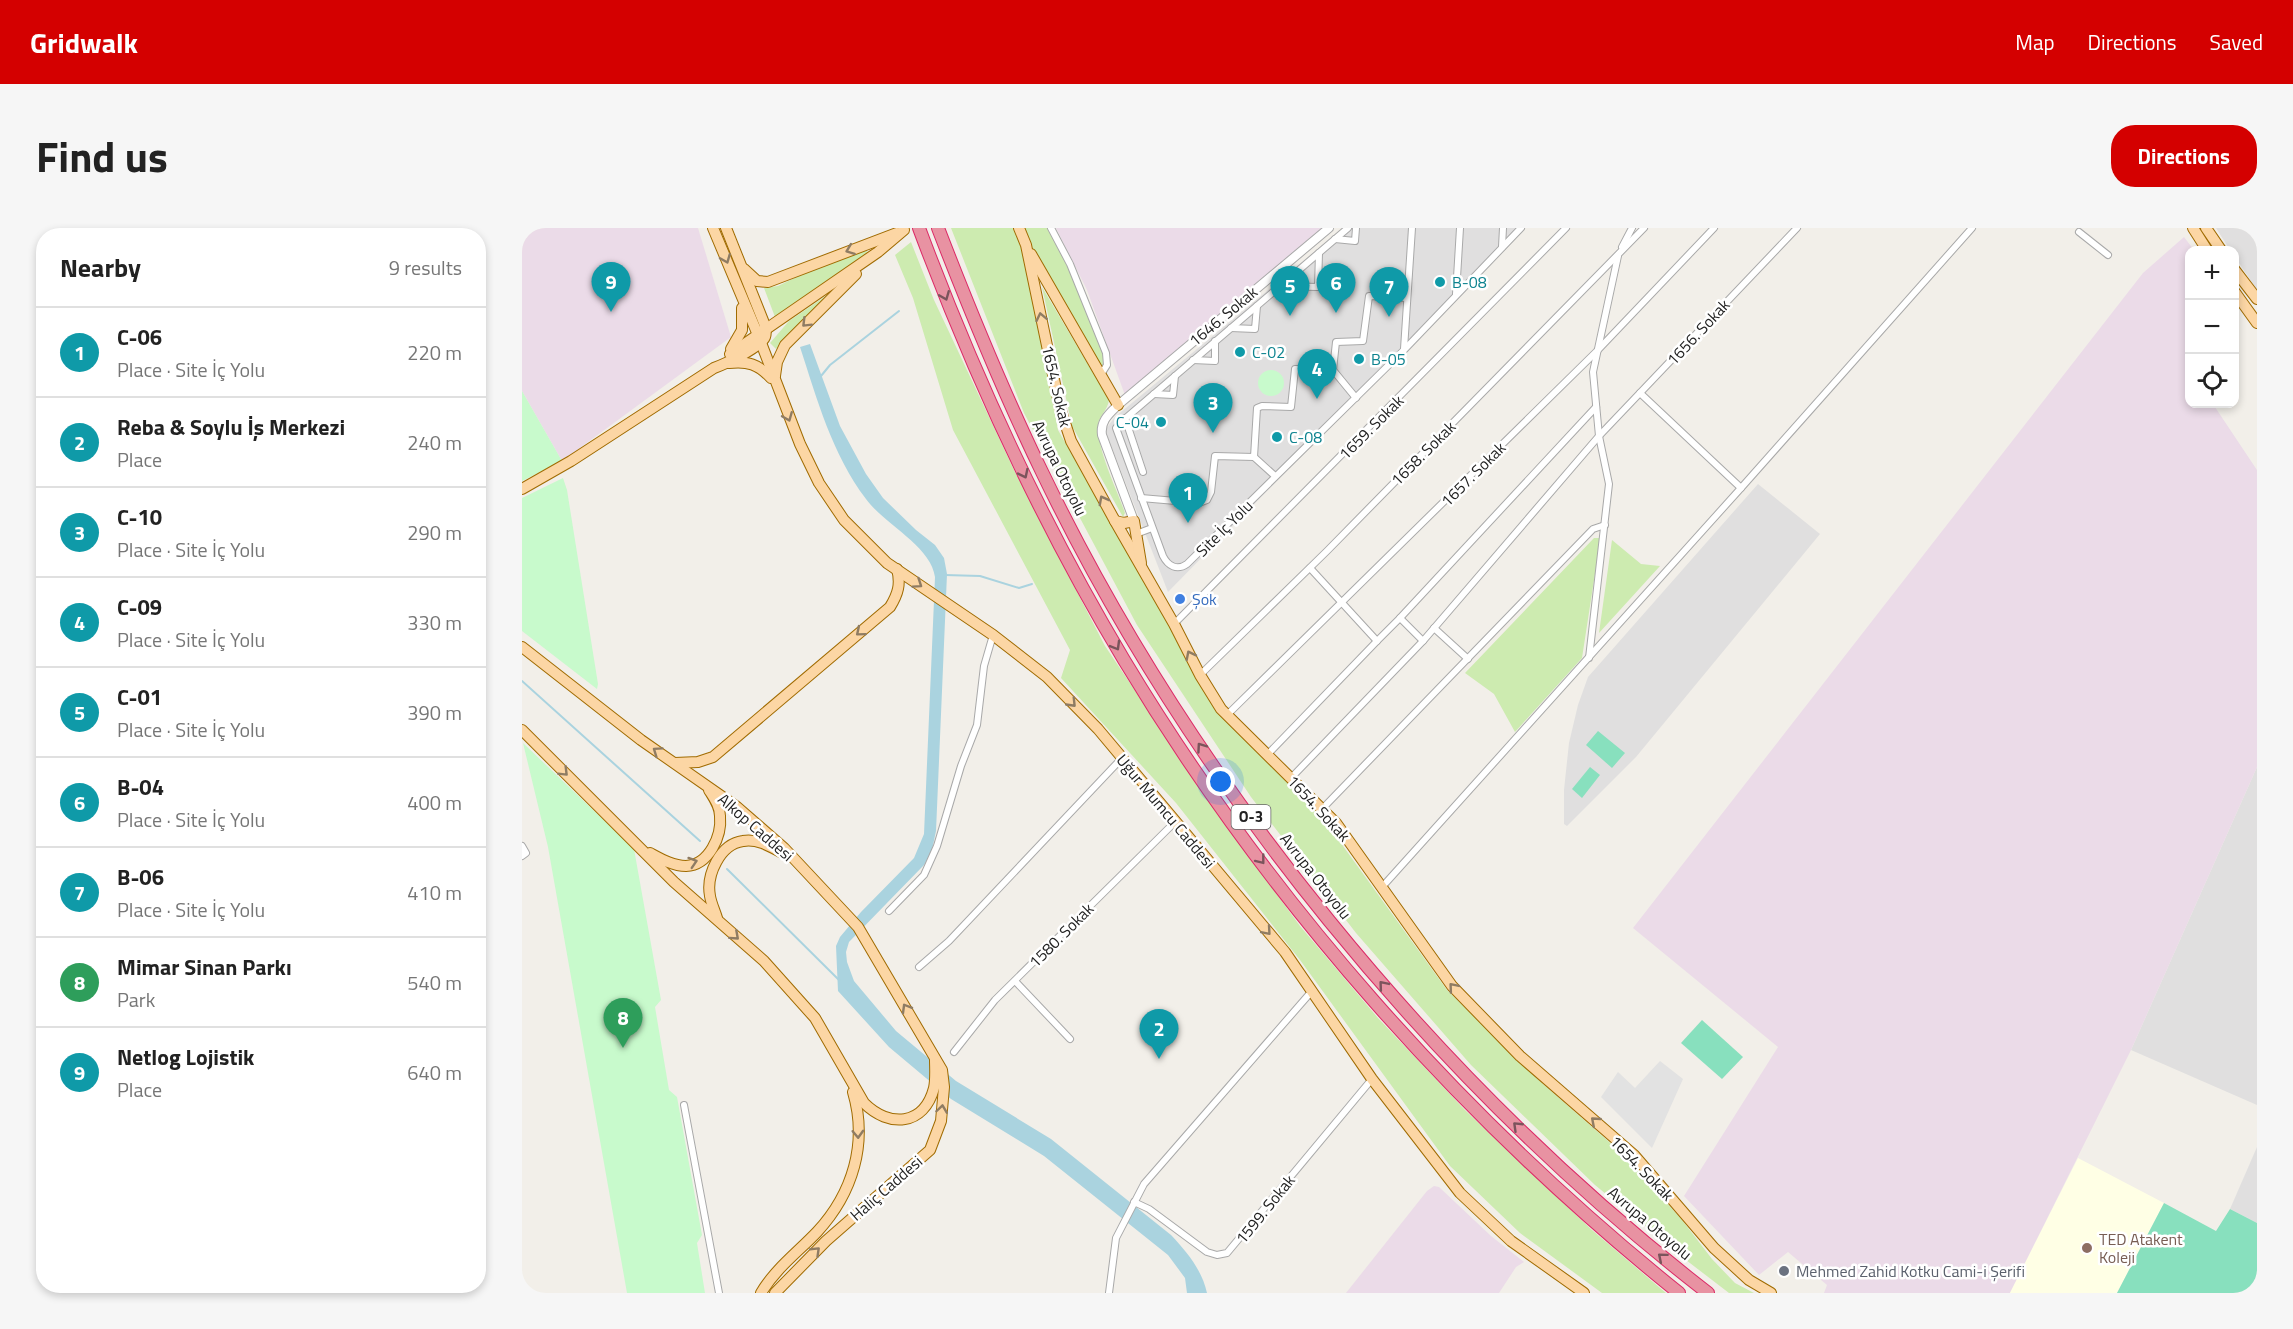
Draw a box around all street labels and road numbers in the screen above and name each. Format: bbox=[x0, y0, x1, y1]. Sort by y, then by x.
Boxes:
street label: 1646. Sokak bbox=[1183, 280, 1263, 352]
street label: 1656. Sokak bbox=[1661, 293, 1735, 371]
street label: 1654. Sokak bbox=[1036, 343, 1078, 430]
street label: 1659. Sokak bbox=[1333, 389, 1409, 465]
street label: 1658. Sokak bbox=[1385, 415, 1461, 491]
street label: Avrupa Otoyolu bbox=[1026, 416, 1094, 520]
street label: 1657. Sokak bbox=[1435, 436, 1511, 512]
street label: Site İç Yolu bbox=[1190, 494, 1258, 562]
street label: Uğur Mumcu Caddesi bbox=[1111, 749, 1221, 873]
street label: 1654. Sokak bbox=[1282, 769, 1356, 847]
street label: Alkop Caddesi bbox=[713, 787, 799, 867]
road number: O-3 bbox=[1232, 805, 1270, 829]
street label: Avrupa Otoyolu bbox=[1275, 828, 1357, 924]
street label: 1580. Sokak bbox=[1023, 897, 1099, 973]
street label: 1654. Sokak bbox=[1604, 1130, 1680, 1207]
street label: Haliç Caddesi bbox=[844, 1150, 928, 1226]
street label: 1599. Sokak bbox=[1229, 1169, 1301, 1249]
street label: Avrupa Otoyolu bbox=[1603, 1180, 1697, 1266]

